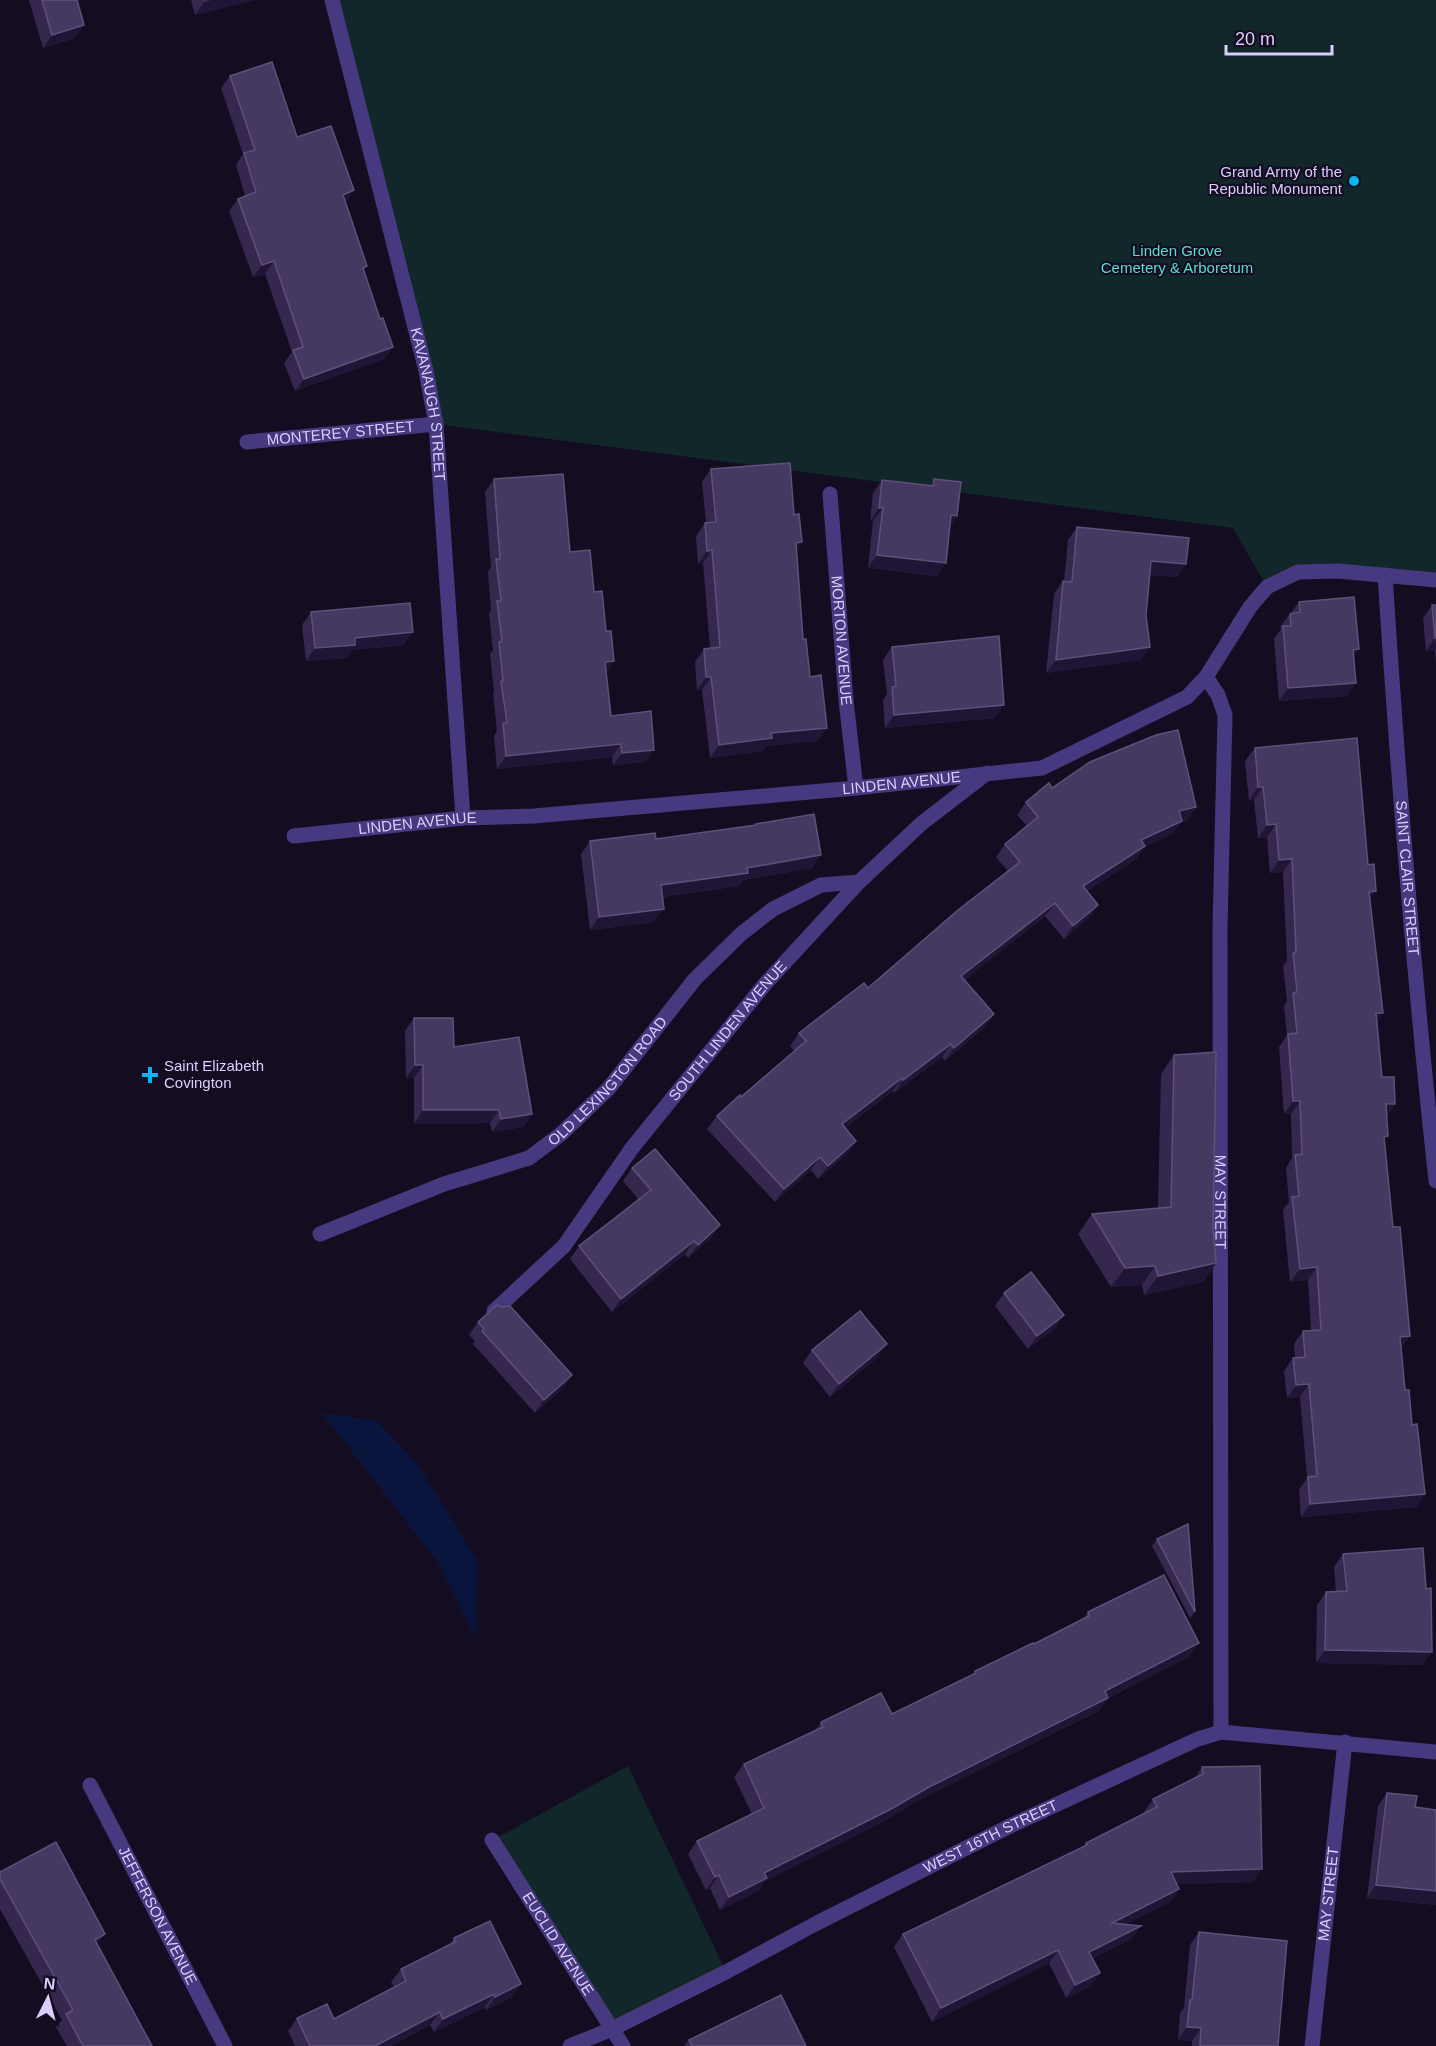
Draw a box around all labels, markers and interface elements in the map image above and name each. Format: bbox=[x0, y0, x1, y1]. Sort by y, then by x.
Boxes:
scale bar bbox=[1226, 18, 1332, 56]
text: 20 m bbox=[1235, 29, 1275, 49]
place label: Grand Army of the Republic Monument bbox=[1209, 163, 1343, 197]
marker: Grand Army of the Republic Monument bbox=[1347, 174, 1361, 188]
park label: Linden Grove Cemetery & Arboretum bbox=[1101, 242, 1253, 276]
street label: KAVANAUGH STREET bbox=[407, 326, 449, 481]
street label: MONTEREY STREET bbox=[266, 417, 415, 448]
street label: MORTON AVENUE bbox=[828, 575, 856, 706]
street label: LINDEN AVENUE bbox=[842, 768, 962, 797]
street label: SAINT CLAIR STREET bbox=[1393, 800, 1423, 956]
street label: LINDEN AVENUE bbox=[357, 809, 477, 837]
street label: SOUTH LINDEN AVENUE bbox=[665, 957, 790, 1104]
street label: OLD LEXINGTON ROAD bbox=[544, 1013, 670, 1149]
place label: Saint Elizabeth Covington bbox=[164, 1057, 264, 1091]
marker: Saint Elizabeth Covington bbox=[141, 1066, 159, 1084]
street label: MAY STREET bbox=[1212, 1155, 1229, 1249]
street label: WEST 16TH STREET bbox=[920, 1796, 1060, 1876]
street label: JEFFERSON AVENUE bbox=[115, 1843, 201, 1987]
street label: MAY STREET bbox=[1314, 1846, 1342, 1942]
street label: EUCLID AVENUE bbox=[519, 1889, 598, 1998]
north arrow bbox=[18, 1968, 78, 2028]
text: N bbox=[43, 1975, 56, 1993]

